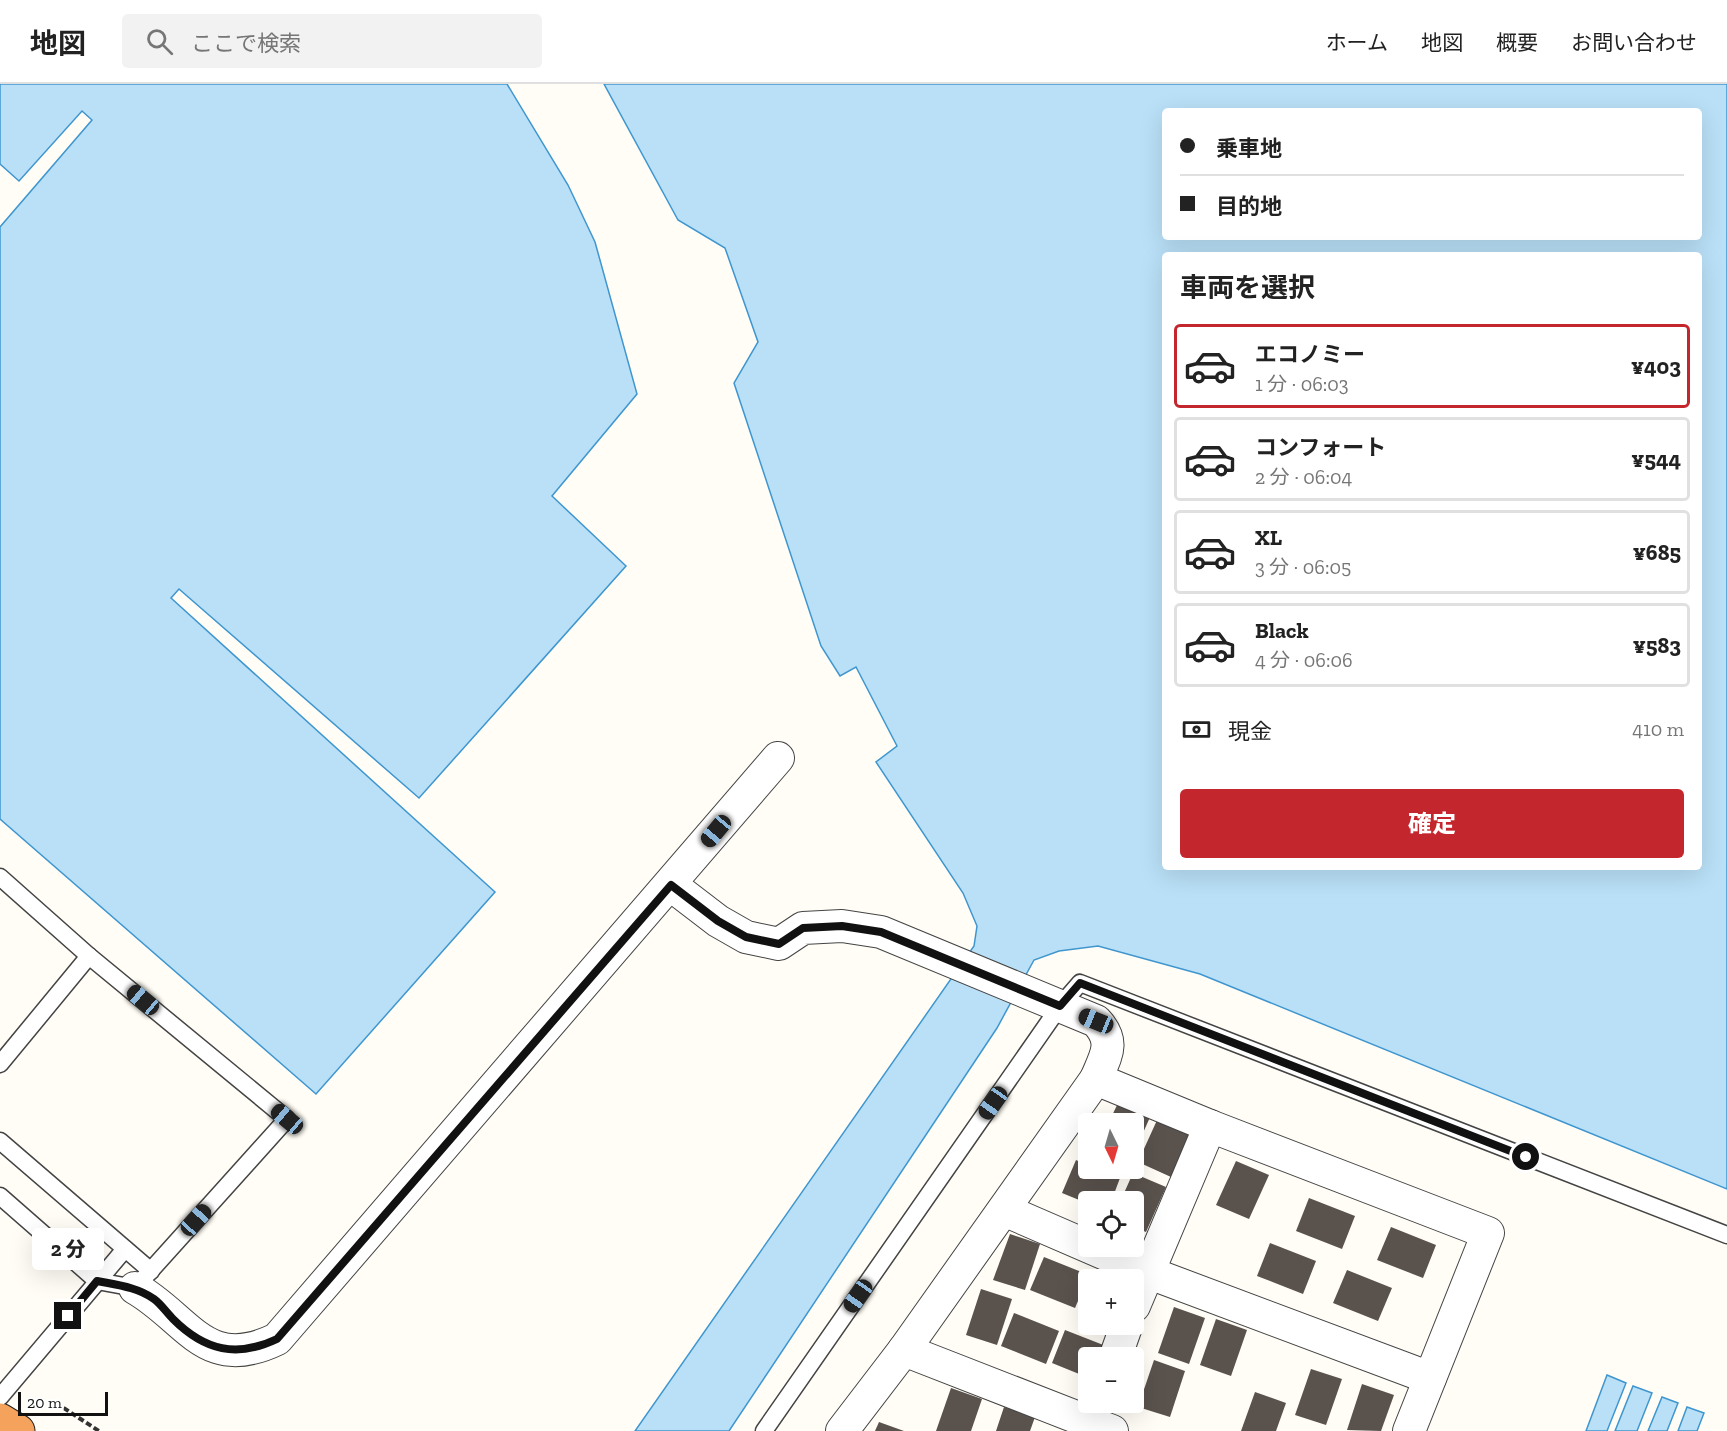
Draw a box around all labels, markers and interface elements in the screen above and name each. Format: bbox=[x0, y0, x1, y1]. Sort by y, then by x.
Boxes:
search box bbox=[122, 14, 542, 68]
icon: search bbox=[143, 25, 176, 58]
text: 地図 bbox=[30, 27, 86, 60]
text: ここで検索 bbox=[191, 30, 301, 57]
text: ホーム bbox=[1326, 30, 1388, 55]
text: 地図 bbox=[1421, 30, 1463, 55]
text: 概要 bbox=[1496, 30, 1538, 55]
text: お問い合わせ bbox=[1571, 30, 1697, 55]
text: 乗車地 bbox=[1216, 135, 1282, 162]
text: 目的地 bbox=[1216, 193, 1282, 220]
text: 車両を選択 bbox=[1180, 272, 1315, 304]
icon: car bbox=[1183, 339, 1237, 393]
text: エコノミー bbox=[1255, 341, 1365, 368]
text: ¥403 bbox=[1631, 353, 1681, 380]
text: 1 分 · 06:03 bbox=[1255, 372, 1349, 396]
icon: car bbox=[1183, 432, 1237, 486]
text: コンフォート bbox=[1255, 434, 1386, 461]
text: ¥544 bbox=[1631, 446, 1681, 473]
text: 2 分 · 06:04 bbox=[1255, 465, 1352, 489]
text: XL bbox=[1255, 524, 1282, 551]
icon: car bbox=[1183, 525, 1237, 579]
text: ¥685 bbox=[1633, 539, 1681, 566]
text: 3 分 · 06:05 bbox=[1255, 555, 1351, 579]
text: Black bbox=[1255, 617, 1309, 644]
icon: car bbox=[1183, 618, 1237, 672]
text: ¥583 bbox=[1633, 632, 1681, 659]
text: 4 分 · 06:06 bbox=[1255, 648, 1353, 672]
icon: cash bbox=[1180, 713, 1213, 746]
text: 410 m bbox=[1632, 717, 1684, 741]
text: 現金 bbox=[1228, 718, 1272, 745]
button: 確定 bbox=[1180, 789, 1684, 858]
car bbox=[698, 811, 734, 851]
car bbox=[123, 982, 163, 1018]
car bbox=[1076, 1006, 1116, 1036]
car bbox=[975, 1083, 1011, 1123]
car bbox=[267, 1101, 307, 1137]
north arrow bbox=[1078, 1113, 1144, 1179]
map controls bbox=[1078, 1113, 1144, 1413]
route start bbox=[1512, 1143, 1539, 1170]
button: locate bbox=[1078, 1191, 1144, 1257]
car bbox=[177, 1201, 215, 1239]
callout: 2 分 bbox=[32, 1229, 104, 1271]
text: 2 分 bbox=[51, 1237, 85, 1261]
button: + bbox=[1078, 1269, 1144, 1335]
car bbox=[840, 1276, 876, 1316]
route end bbox=[54, 1302, 81, 1329]
button: − bbox=[1078, 1347, 1144, 1413]
scale bar bbox=[18, 1389, 108, 1416]
text: 20 m bbox=[27, 1393, 62, 1412]

